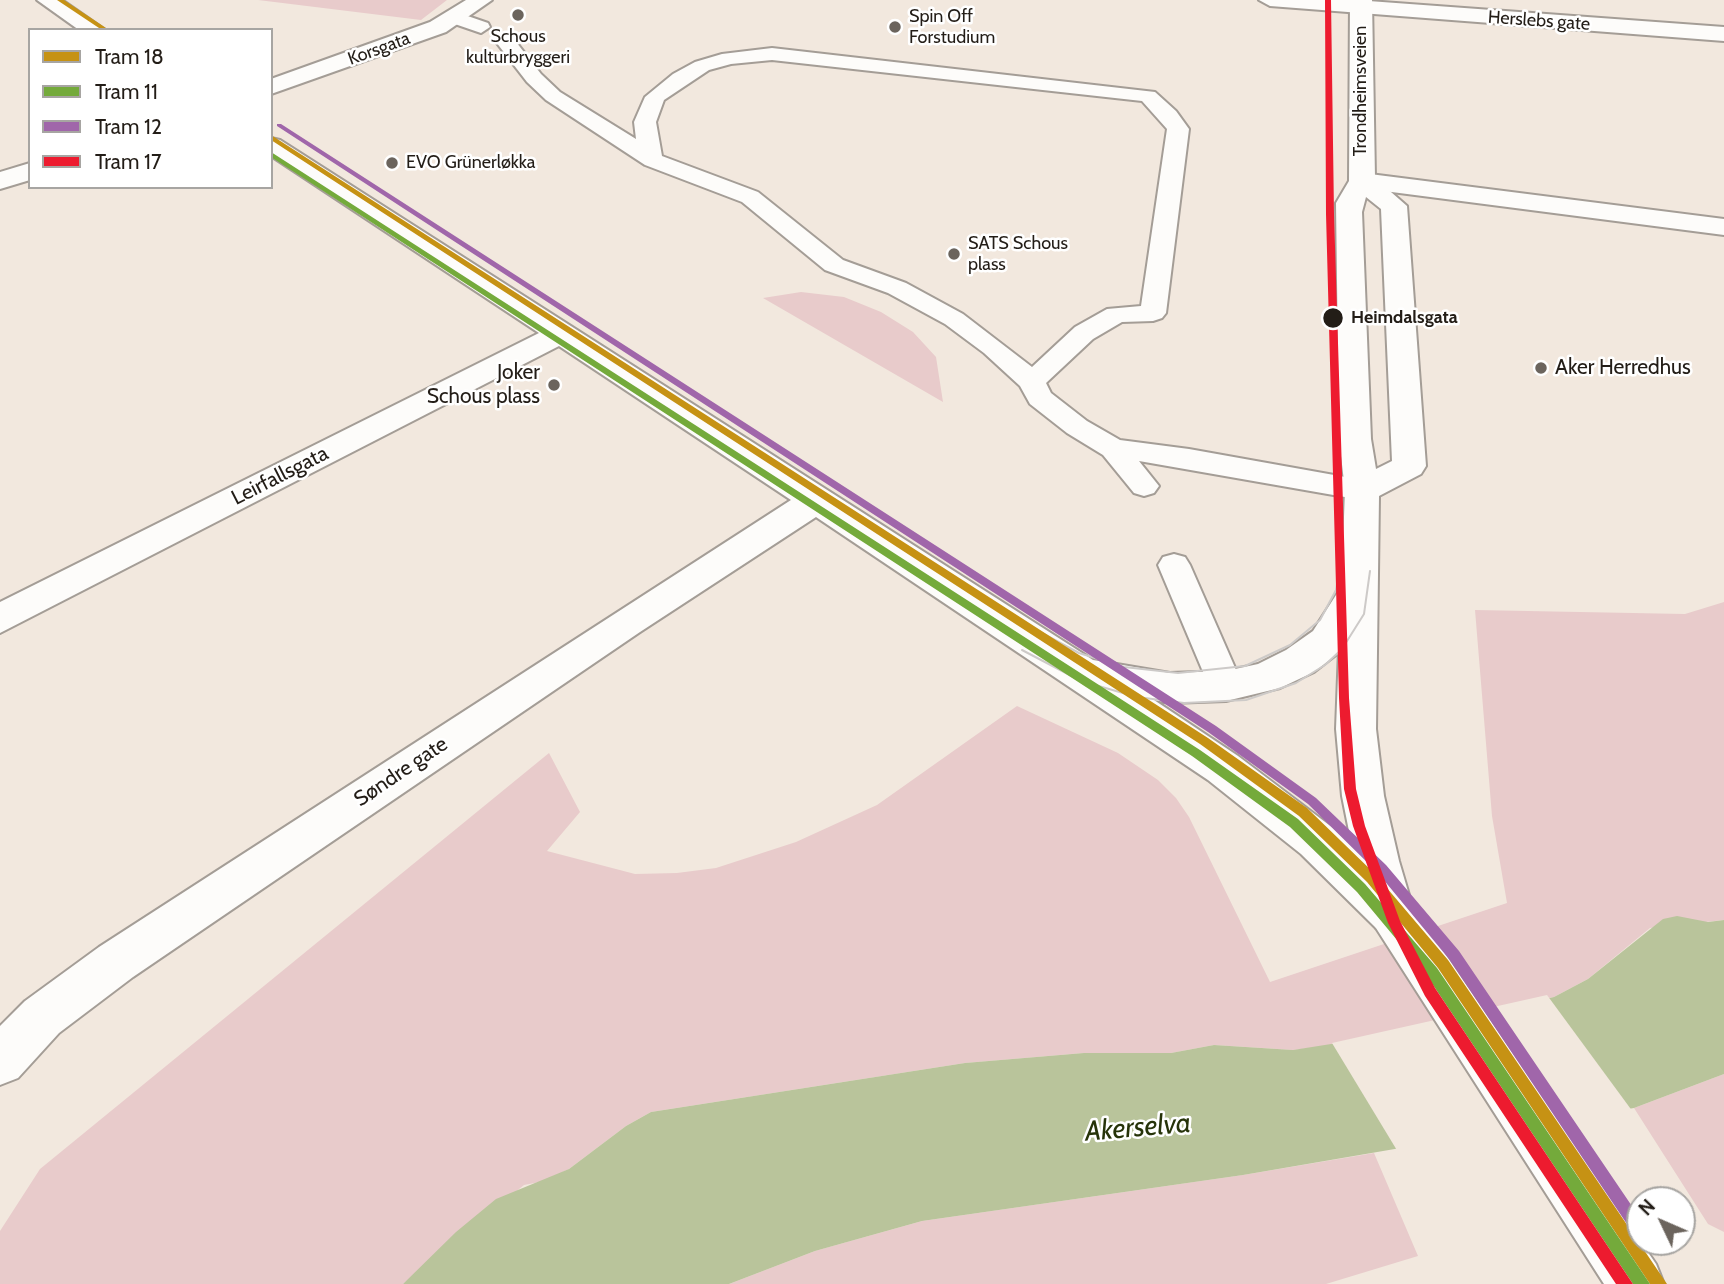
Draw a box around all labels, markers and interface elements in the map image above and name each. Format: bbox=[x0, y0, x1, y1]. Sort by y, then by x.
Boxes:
place label: Spin Off Forstudium bbox=[909, 6, 995, 48]
marker: Schous kulturbryggeri bbox=[510, 7, 526, 23]
street label: Herslebs gate bbox=[1487, 7, 1591, 35]
marker: Spin Off Forstudium bbox=[887, 19, 903, 35]
place label: Schous kulturbryggeri bbox=[466, 26, 570, 68]
street label: Trondheimsveien bbox=[1350, 26, 1372, 156]
legend bbox=[28, 28, 273, 189]
street label: Korsgata bbox=[345, 28, 413, 70]
text: Tram 18 bbox=[95, 44, 164, 69]
text: Tram 11 bbox=[95, 79, 158, 104]
text: Tram 12 bbox=[95, 114, 162, 139]
text: Tram 17 bbox=[95, 149, 161, 174]
place label: EVO Grünerløkka bbox=[406, 152, 535, 174]
marker: EVO Grünerløkka bbox=[384, 155, 400, 171]
place label: SATS Schous plass bbox=[968, 233, 1068, 276]
marker: SATS Schous plass bbox=[946, 246, 962, 262]
marker: Heimdalsgata bbox=[1321, 306, 1345, 330]
place label: Heimdalsgata bbox=[1351, 307, 1458, 329]
place label: Aker Herredhus bbox=[1555, 355, 1691, 381]
place label: Joker Schous plass bbox=[427, 360, 540, 410]
marker: Aker Herredhus bbox=[1533, 360, 1549, 376]
marker: Joker Schous plass bbox=[546, 377, 562, 393]
street label: Leirfallsgata bbox=[227, 441, 333, 511]
street label: Søndre gate bbox=[350, 732, 452, 812]
water label: Akerselva bbox=[1084, 1107, 1192, 1149]
north arrow bbox=[1626, 1186, 1696, 1256]
text: N bbox=[1634, 1195, 1660, 1220]

